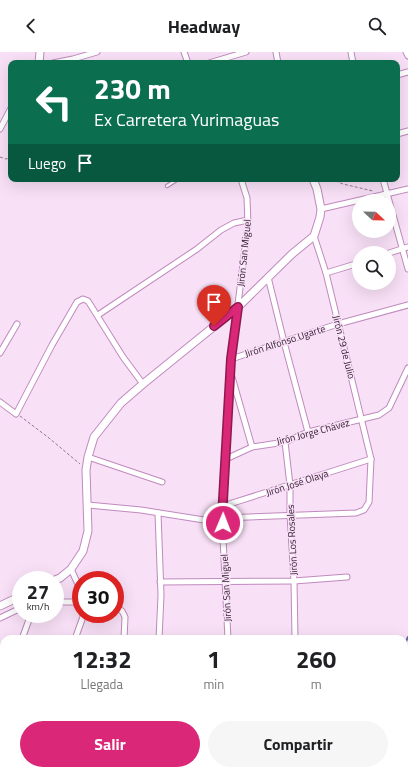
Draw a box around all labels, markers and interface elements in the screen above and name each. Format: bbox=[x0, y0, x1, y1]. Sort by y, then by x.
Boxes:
text: Headway bbox=[168, 13, 240, 40]
icon: back bbox=[20, 15, 42, 37]
icon: search bbox=[366, 15, 388, 37]
text: 230 m bbox=[94, 67, 171, 110]
icon: left bbox=[28, 76, 80, 128]
text: Ex Carretera Yurimaguas bbox=[94, 106, 279, 133]
text: Luego bbox=[28, 152, 66, 175]
icon: arrive bbox=[74, 152, 96, 174]
north arrow bbox=[352, 194, 396, 238]
map controls bbox=[352, 194, 396, 290]
street label: Jirón San Miguel bbox=[233, 219, 255, 287]
button: search bbox=[352, 246, 396, 290]
pin bbox=[197, 285, 231, 326]
icon: arrive bbox=[203, 291, 225, 313]
street label: Jirón 29 de Julio bbox=[329, 314, 359, 380]
street label: Jirón Alfonso Ugarte bbox=[243, 321, 327, 361]
street label: Jirón Jorge Chávez bbox=[275, 415, 352, 449]
street label: Jirón José Olaya bbox=[264, 466, 330, 500]
position arrow bbox=[202, 502, 244, 544]
street label: Jirón Los Rosales bbox=[283, 504, 301, 576]
street label: Jirón San Miguel bbox=[217, 554, 235, 622]
speed limit sign: 30 bbox=[72, 571, 124, 623]
text: 27 bbox=[27, 576, 49, 607]
text: km/h bbox=[27, 599, 49, 614]
text: 12:32 bbox=[72, 641, 132, 677]
text: 1 bbox=[207, 641, 221, 677]
text: 260 bbox=[296, 641, 336, 677]
text: Llegada bbox=[81, 674, 123, 694]
text: min bbox=[203, 674, 224, 694]
text: m bbox=[311, 674, 322, 694]
button: Salir bbox=[20, 721, 200, 767]
button: Compartir bbox=[208, 721, 388, 767]

